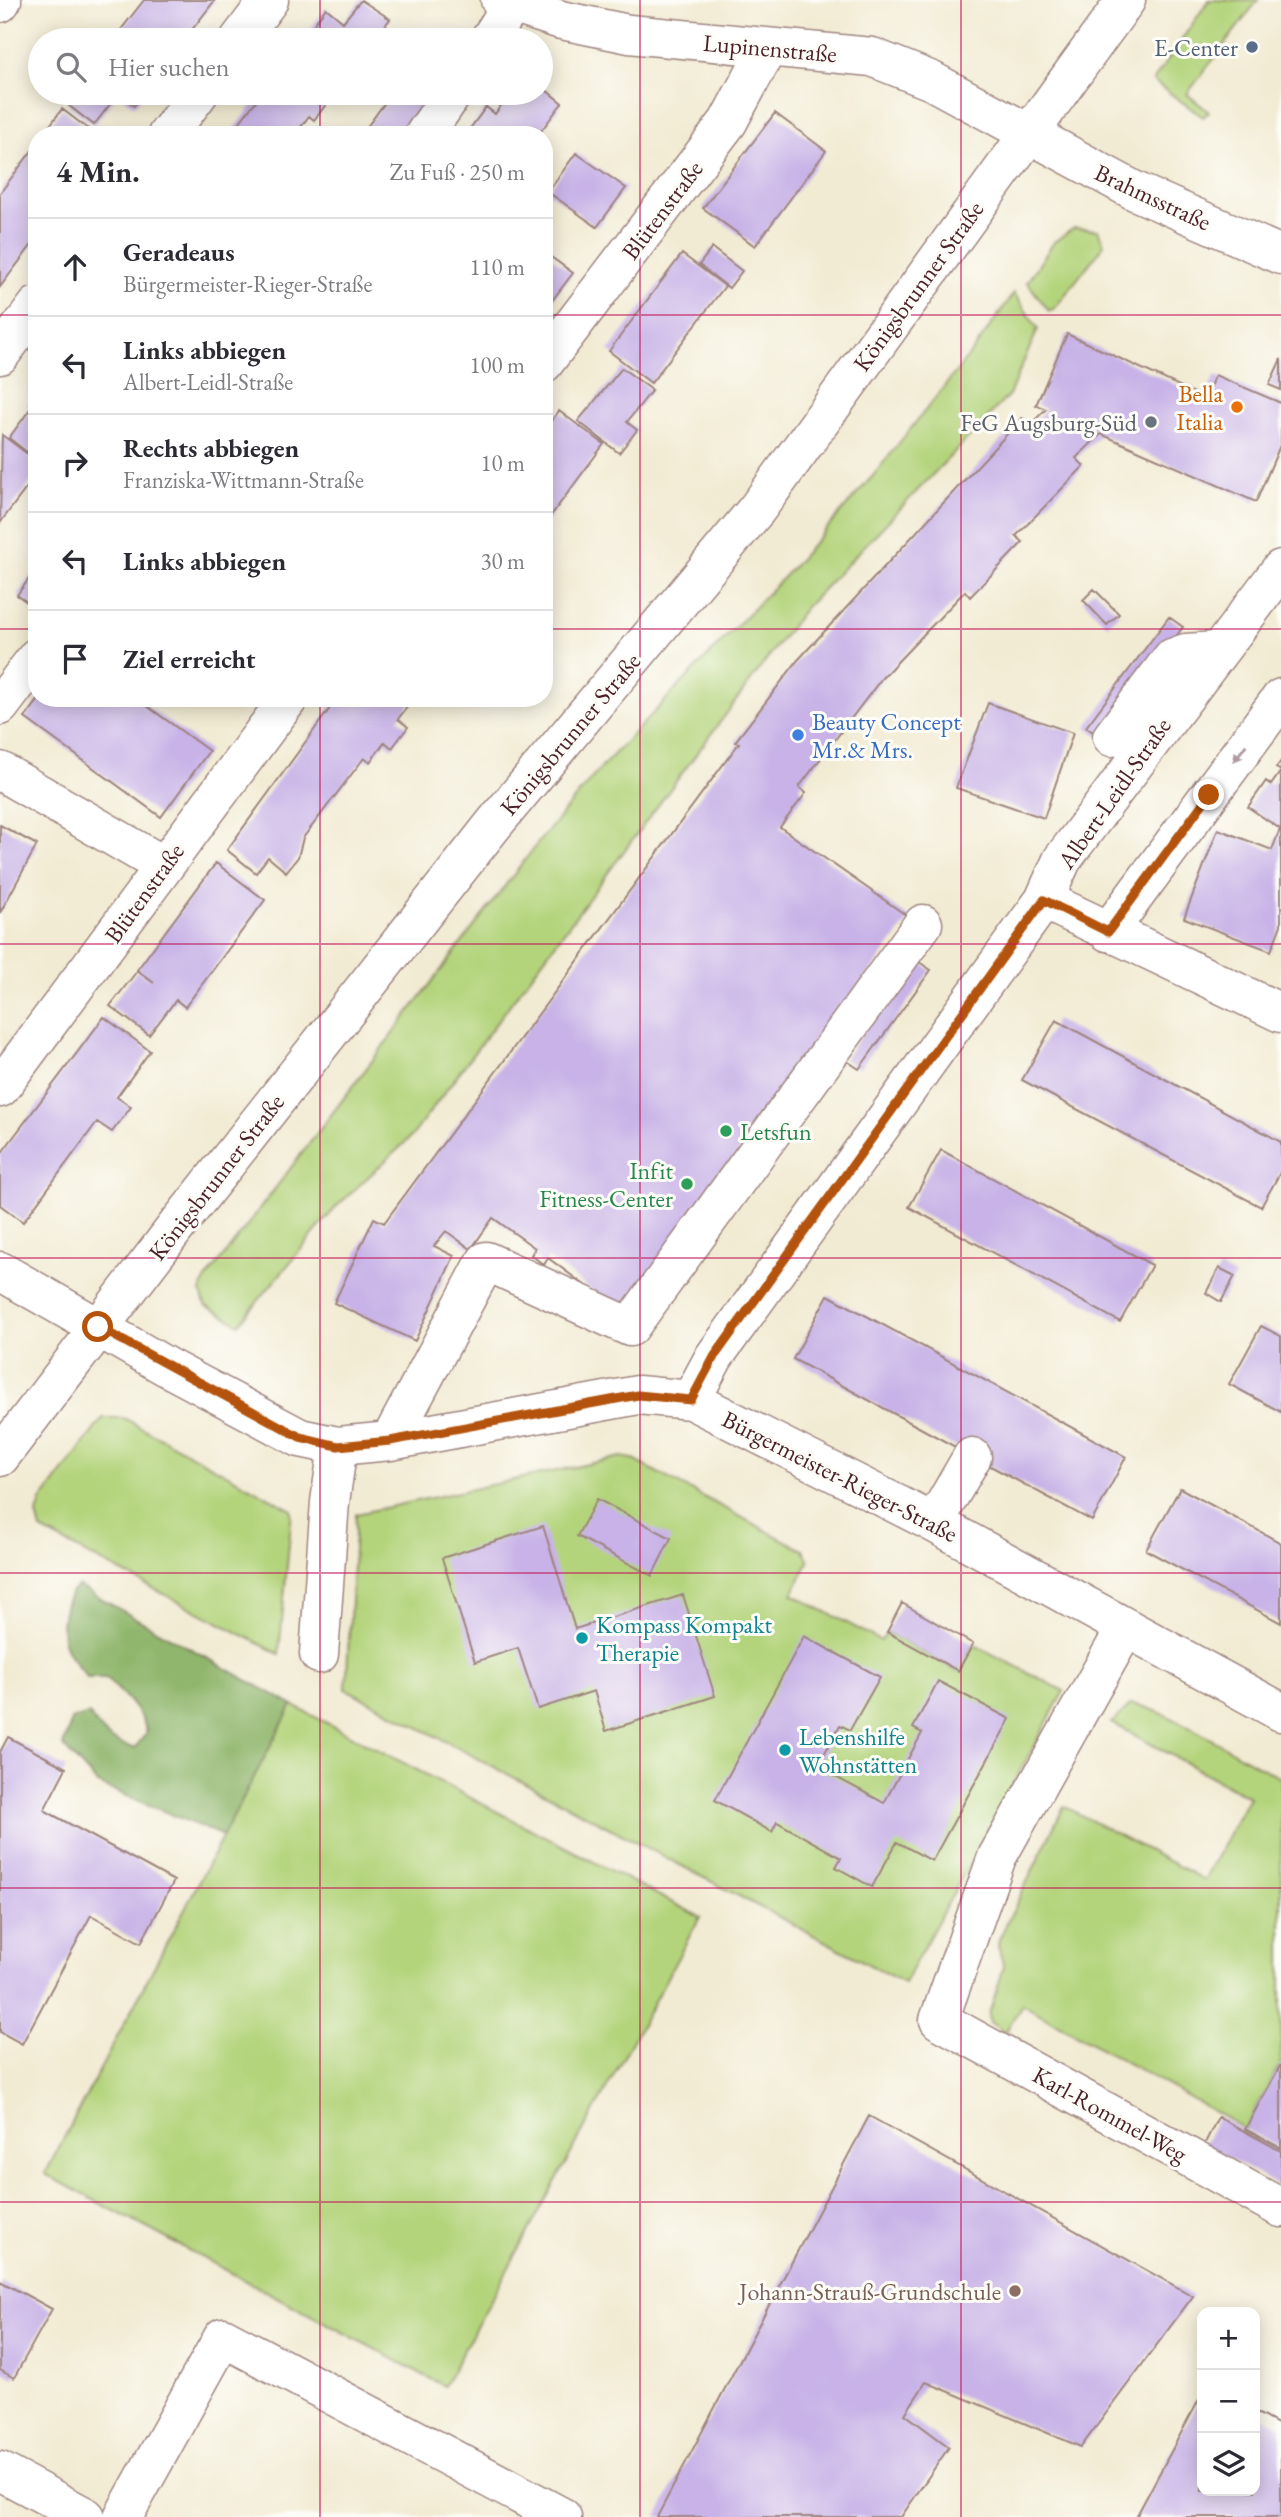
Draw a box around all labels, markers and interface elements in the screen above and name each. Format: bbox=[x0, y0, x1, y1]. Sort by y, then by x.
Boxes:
street label: Lupinenstraße bbox=[702, 27, 838, 69]
search box bbox=[28, 28, 553, 105]
place label: E-Center bbox=[1154, 32, 1238, 63]
marker: E-Center bbox=[1244, 39, 1260, 55]
icon: search bbox=[52, 48, 90, 86]
text: Hier suchen bbox=[108, 50, 229, 84]
text: 4 Min. bbox=[56, 152, 140, 191]
street label: Blütenstraße bbox=[615, 154, 709, 266]
text: Zu Fuß · 250 m bbox=[390, 157, 525, 187]
street label: Brahmsstraße bbox=[1090, 157, 1216, 237]
street label: Königsbrunner Straße bbox=[846, 195, 990, 377]
text: Geradeaus bbox=[123, 235, 235, 269]
icon: ahead bbox=[56, 248, 94, 286]
text: 110 m bbox=[469, 252, 525, 282]
text: Bürgermeister-Rieger-Straße bbox=[123, 269, 372, 299]
text: Links abbiegen bbox=[123, 333, 286, 367]
icon: left bbox=[56, 346, 94, 384]
text: 100 m bbox=[469, 350, 525, 380]
text: Albert-Leidl-Straße bbox=[123, 367, 293, 397]
place label: Bella Italia bbox=[1177, 378, 1223, 437]
marker: Bella Italia bbox=[1229, 399, 1245, 415]
place label: FeG Augsburg-Süd bbox=[960, 407, 1138, 438]
marker: FeG Augsburg-Süd bbox=[1143, 414, 1159, 430]
text: Rechts abbiegen bbox=[123, 431, 299, 465]
icon: right bbox=[56, 444, 94, 482]
text: 10 m bbox=[480, 448, 525, 478]
text: Franziska-Wittmann-Straße bbox=[123, 465, 364, 495]
icon: left bbox=[56, 542, 94, 580]
text: Links abbiegen bbox=[123, 544, 286, 578]
text: 30 m bbox=[480, 546, 525, 576]
icon: arrive bbox=[56, 640, 94, 678]
text: Ziel erreicht bbox=[123, 642, 255, 676]
street label: Königsbrunner Straße bbox=[493, 646, 647, 822]
place label: Beauty Concept Mr.& Mrs. bbox=[812, 706, 961, 765]
street label: Albert-Leidl-Straße bbox=[1050, 711, 1178, 875]
marker: Beauty Concept Mr.& Mrs. bbox=[790, 727, 806, 743]
one-way arrow bbox=[1234, 744, 1248, 762]
route end bbox=[1193, 779, 1224, 810]
street label: Blütenstraße bbox=[97, 837, 191, 949]
street label: Königsbrunner Straße bbox=[141, 1087, 291, 1267]
place label: Letsfun bbox=[740, 1116, 812, 1147]
marker: Letsfun bbox=[718, 1123, 734, 1139]
place label: Infit Fitness-Center bbox=[539, 1155, 673, 1214]
marker: Infit Fitness-Center bbox=[679, 1176, 695, 1192]
route start bbox=[82, 1311, 113, 1342]
street label: Bürgermeister-Rieger-Straße bbox=[717, 1403, 963, 1549]
place label: Kompass Kompakt Therapie bbox=[596, 1609, 772, 1668]
marker: Kompass Kompakt Therapie bbox=[574, 1630, 590, 1646]
place label: Lebenshilfe Wohnstätten bbox=[799, 1721, 917, 1780]
marker: Lebenshilfe Wohnstätten bbox=[777, 1742, 793, 1758]
street label: Karl-Rommel-Weg bbox=[1027, 2059, 1193, 2170]
place label: Johann-Strauß-Grundschule bbox=[737, 2276, 1001, 2307]
marker: Johann-Strauß-Grundschule bbox=[1007, 2283, 1023, 2299]
map controls bbox=[1197, 2307, 1260, 2496]
button: + bbox=[1197, 2307, 1260, 2370]
button: − bbox=[1197, 2370, 1260, 2433]
button: layers bbox=[1197, 2433, 1260, 2496]

